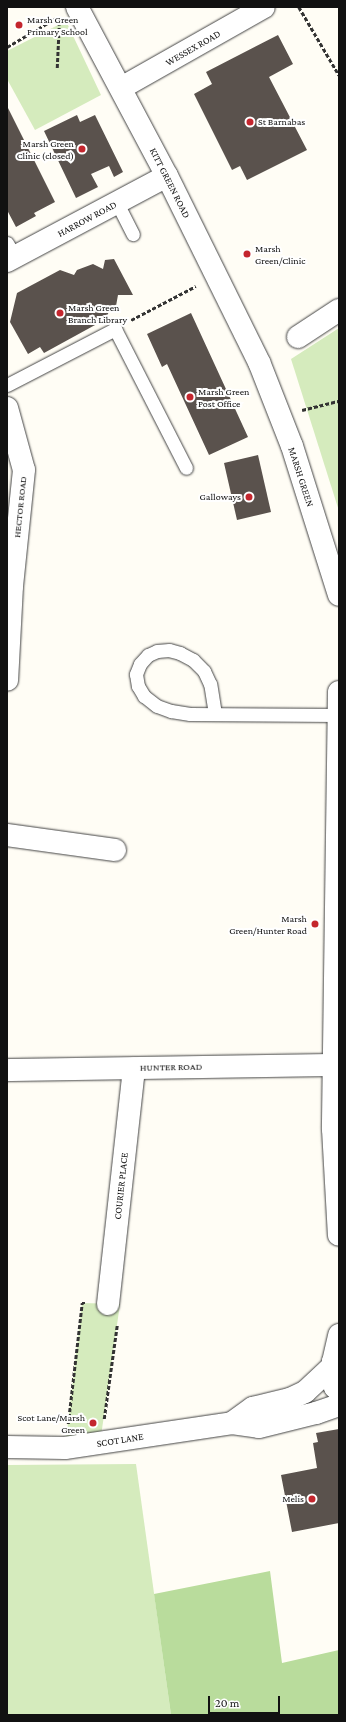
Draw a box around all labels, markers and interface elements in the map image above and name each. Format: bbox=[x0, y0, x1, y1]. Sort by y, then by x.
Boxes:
place label: Marsh Green Primary School bbox=[27, 13, 88, 36]
marker: Marsh Green Primary School bbox=[14, 20, 24, 30]
street label: WESSEX ROAD bbox=[163, 27, 223, 69]
place label: St Barnabas bbox=[258, 116, 305, 128]
marker: St Barnabas bbox=[245, 117, 255, 127]
place label: Marsh Green Clinic (closed) bbox=[17, 137, 74, 160]
marker: Marsh Green Clinic (closed) bbox=[77, 144, 87, 154]
street label: KITT GREEN ROAD bbox=[147, 146, 193, 220]
street label: HARROW ROAD bbox=[55, 198, 119, 240]
place label: Marsh Green/Clinic bbox=[255, 242, 305, 266]
marker: Marsh Green/Clinic bbox=[242, 249, 252, 259]
place label: Marsh Green Branch Library bbox=[68, 301, 127, 324]
marker: Marsh Green Branch Library bbox=[55, 308, 65, 318]
place label: Marsh Green Post Office bbox=[198, 385, 249, 408]
marker: Marsh Green Post Office bbox=[185, 392, 195, 402]
street label: MARSH GREEN bbox=[286, 446, 316, 508]
street label: HECTOR ROAD bbox=[11, 476, 29, 538]
place label: Galloways bbox=[200, 491, 241, 503]
marker: Galloways bbox=[244, 492, 254, 502]
place label: Marsh Green/Hunter Road bbox=[229, 912, 307, 936]
marker: Marsh Green/Hunter Road bbox=[310, 919, 320, 929]
street label: HUNTER ROAD bbox=[140, 1060, 202, 1074]
street label: COURIER PLACE bbox=[112, 1152, 130, 1220]
place label: Scot Lane/Marsh Green bbox=[18, 1411, 85, 1434]
marker: Scot Lane/Marsh Green bbox=[88, 1418, 98, 1428]
street label: SCOT LANE bbox=[96, 1430, 144, 1450]
place label: Melis bbox=[282, 1493, 304, 1505]
marker: Melis bbox=[307, 1494, 317, 1504]
scale bar bbox=[210, 1688, 282, 1714]
text: 20 m bbox=[215, 1696, 239, 1710]

